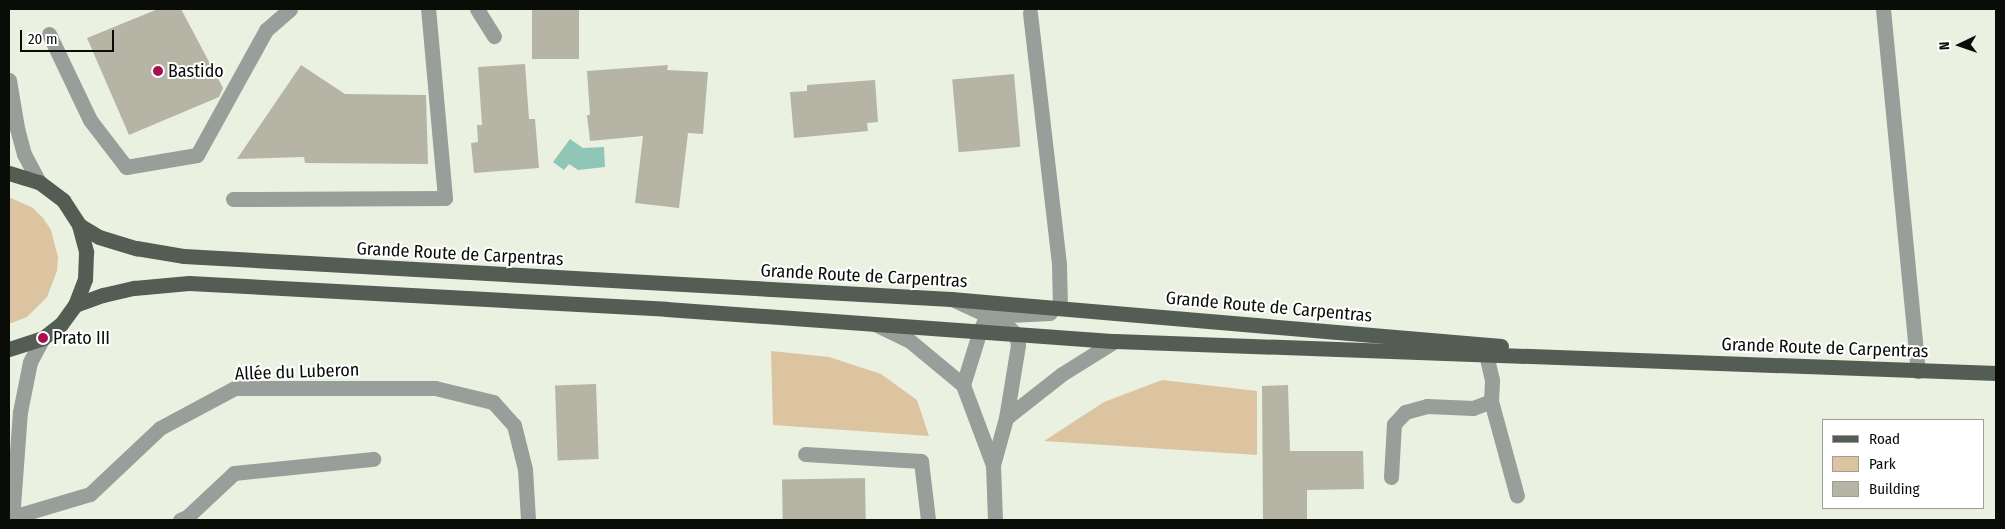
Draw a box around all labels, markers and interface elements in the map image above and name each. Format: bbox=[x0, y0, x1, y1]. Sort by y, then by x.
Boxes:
scale bar bbox=[22, 20, 116, 52]
north arrow bbox=[1935, 20, 1985, 70]
text: 20 m bbox=[28, 30, 58, 48]
text: N bbox=[1936, 41, 1953, 50]
place label: Bastido bbox=[168, 60, 224, 82]
marker: Bastido bbox=[152, 65, 164, 77]
street label: Grande Route de Carpentras bbox=[356, 238, 564, 270]
street label: Grande Route de Carpentras bbox=[760, 260, 968, 292]
street label: Grande Route de Carpentras bbox=[1165, 287, 1373, 327]
place label: Prato III bbox=[53, 327, 110, 349]
marker: Prato III bbox=[37, 332, 49, 344]
street label: Grande Route de Carpentras bbox=[1721, 334, 1929, 362]
street label: Allée du Luberon bbox=[234, 359, 360, 385]
legend bbox=[1822, 419, 1985, 509]
text: Road bbox=[1869, 430, 1900, 448]
text: Park bbox=[1869, 455, 1896, 473]
text: Building bbox=[1869, 480, 1920, 498]

